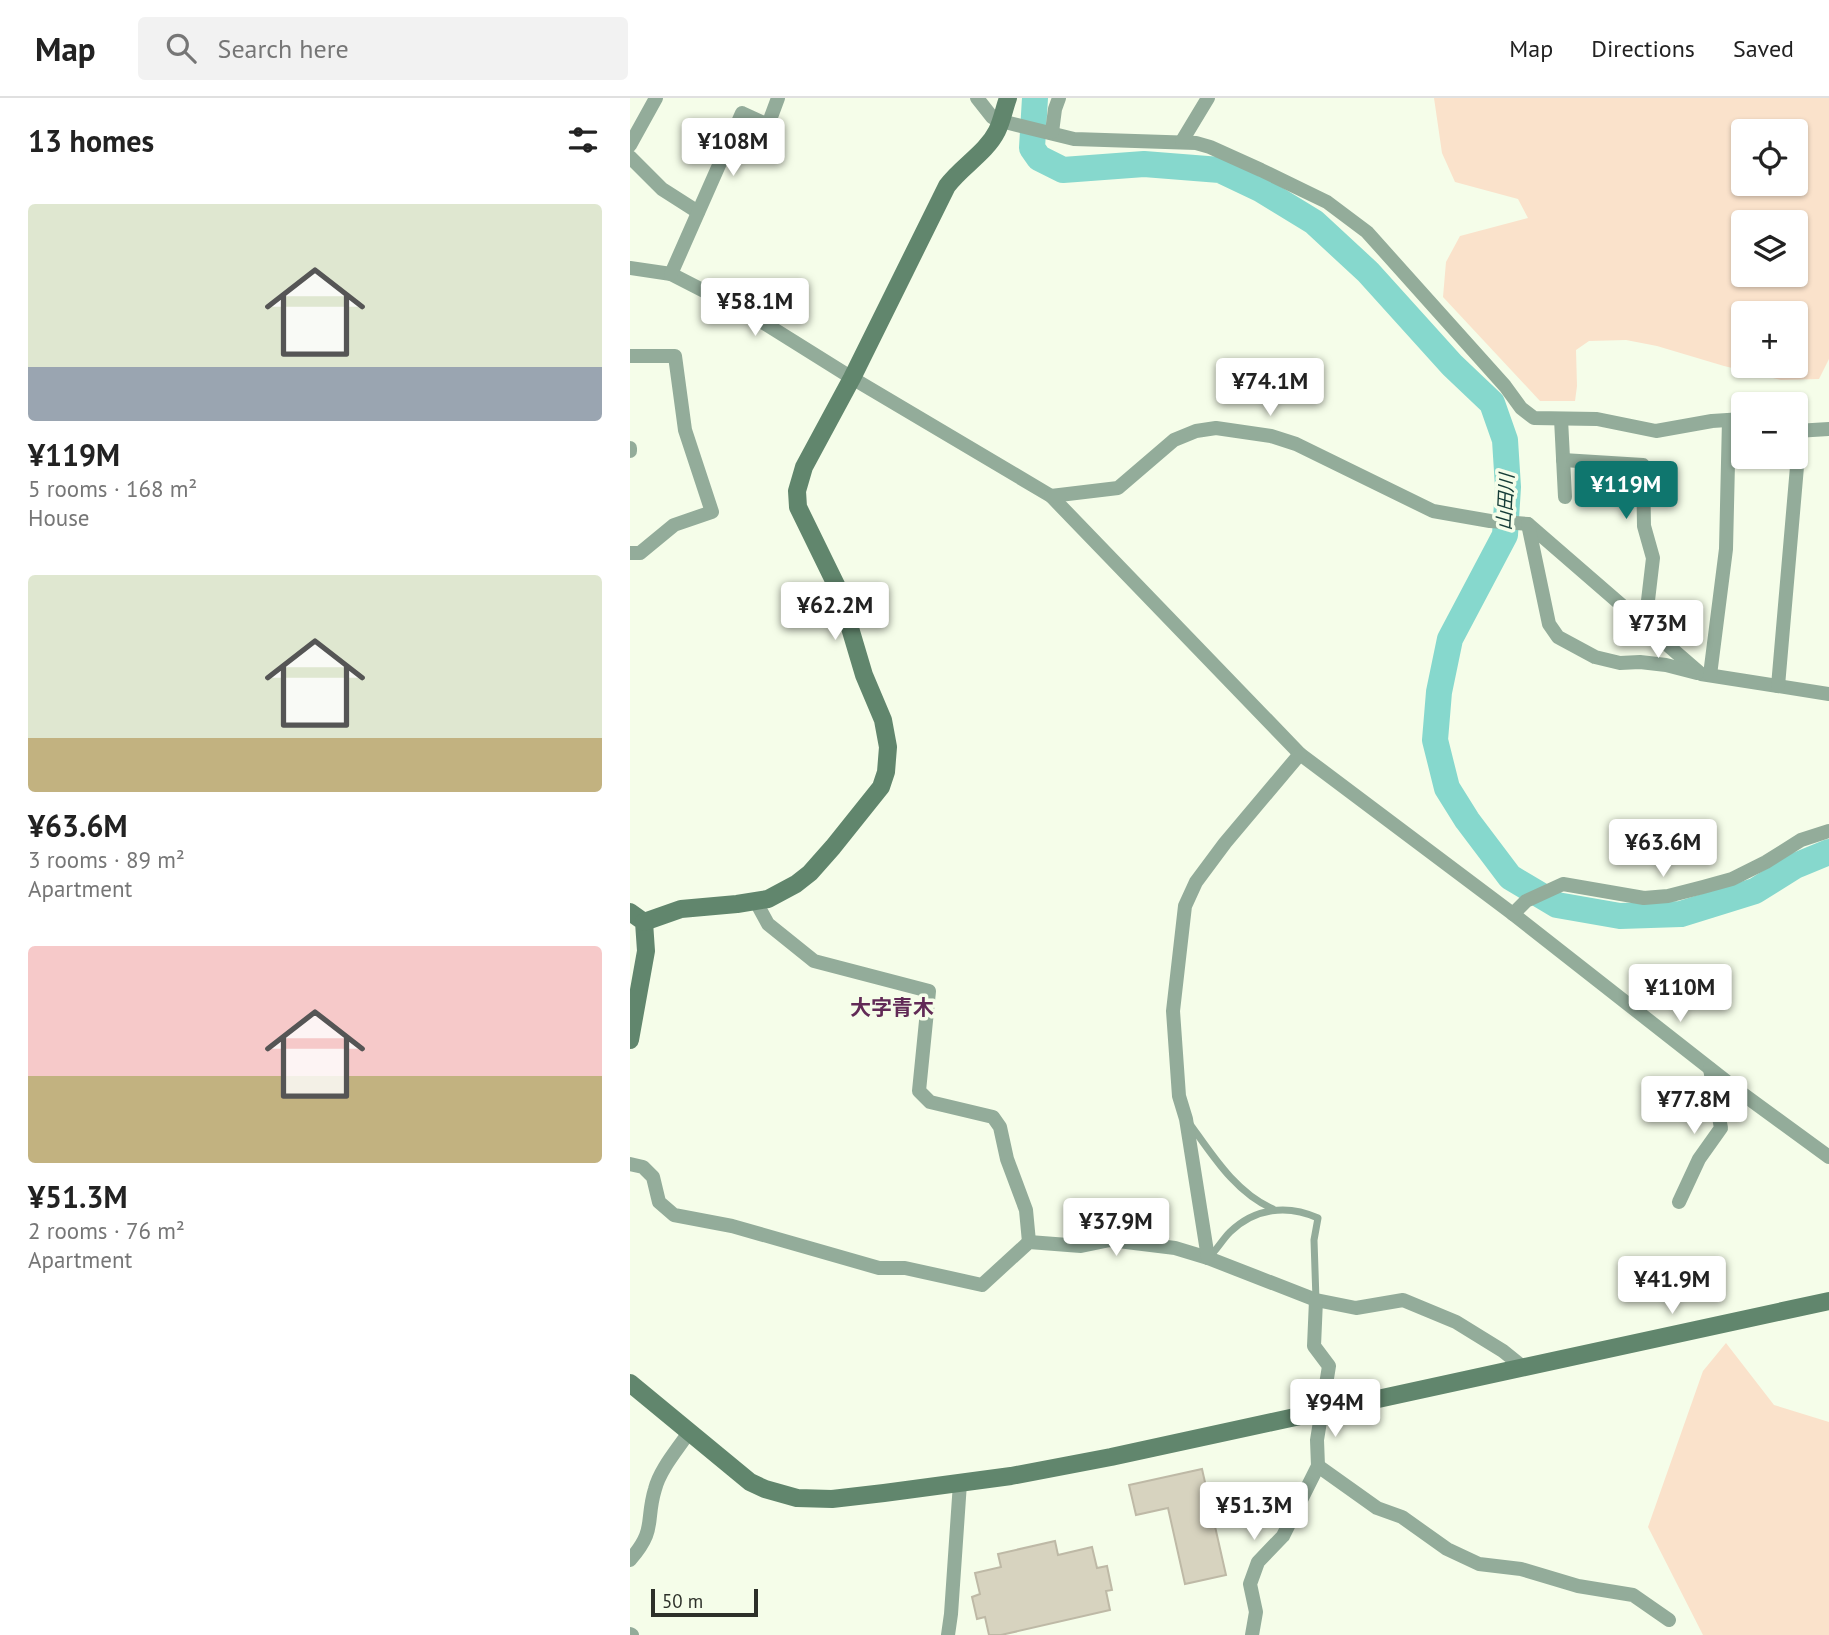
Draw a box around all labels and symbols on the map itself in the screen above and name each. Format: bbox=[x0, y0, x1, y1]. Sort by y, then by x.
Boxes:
pin: ¥108M bbox=[684, 118, 782, 178]
pin: ¥58.1M bbox=[698, 278, 812, 338]
pin: ¥74.1M bbox=[1213, 358, 1327, 418]
pin: ¥119M bbox=[1577, 462, 1675, 521]
water label: 山田川 bbox=[1492, 471, 1519, 531]
pin: ¥62.2M bbox=[778, 582, 892, 642]
pin: ¥73M bbox=[1617, 601, 1699, 660]
pin: ¥63.6M bbox=[1606, 820, 1720, 879]
pin: ¥110M bbox=[1631, 964, 1729, 1024]
district label: 大字青木 bbox=[850, 994, 934, 1021]
pin: ¥77.8M bbox=[1637, 1076, 1751, 1136]
pin: ¥37.9M bbox=[1059, 1198, 1173, 1258]
pin: ¥41.9M bbox=[1615, 1256, 1729, 1316]
pin: ¥94M bbox=[1294, 1380, 1376, 1439]
pin: ¥51.3M bbox=[1197, 1482, 1311, 1542]
scale bar bbox=[651, 1586, 758, 1618]

